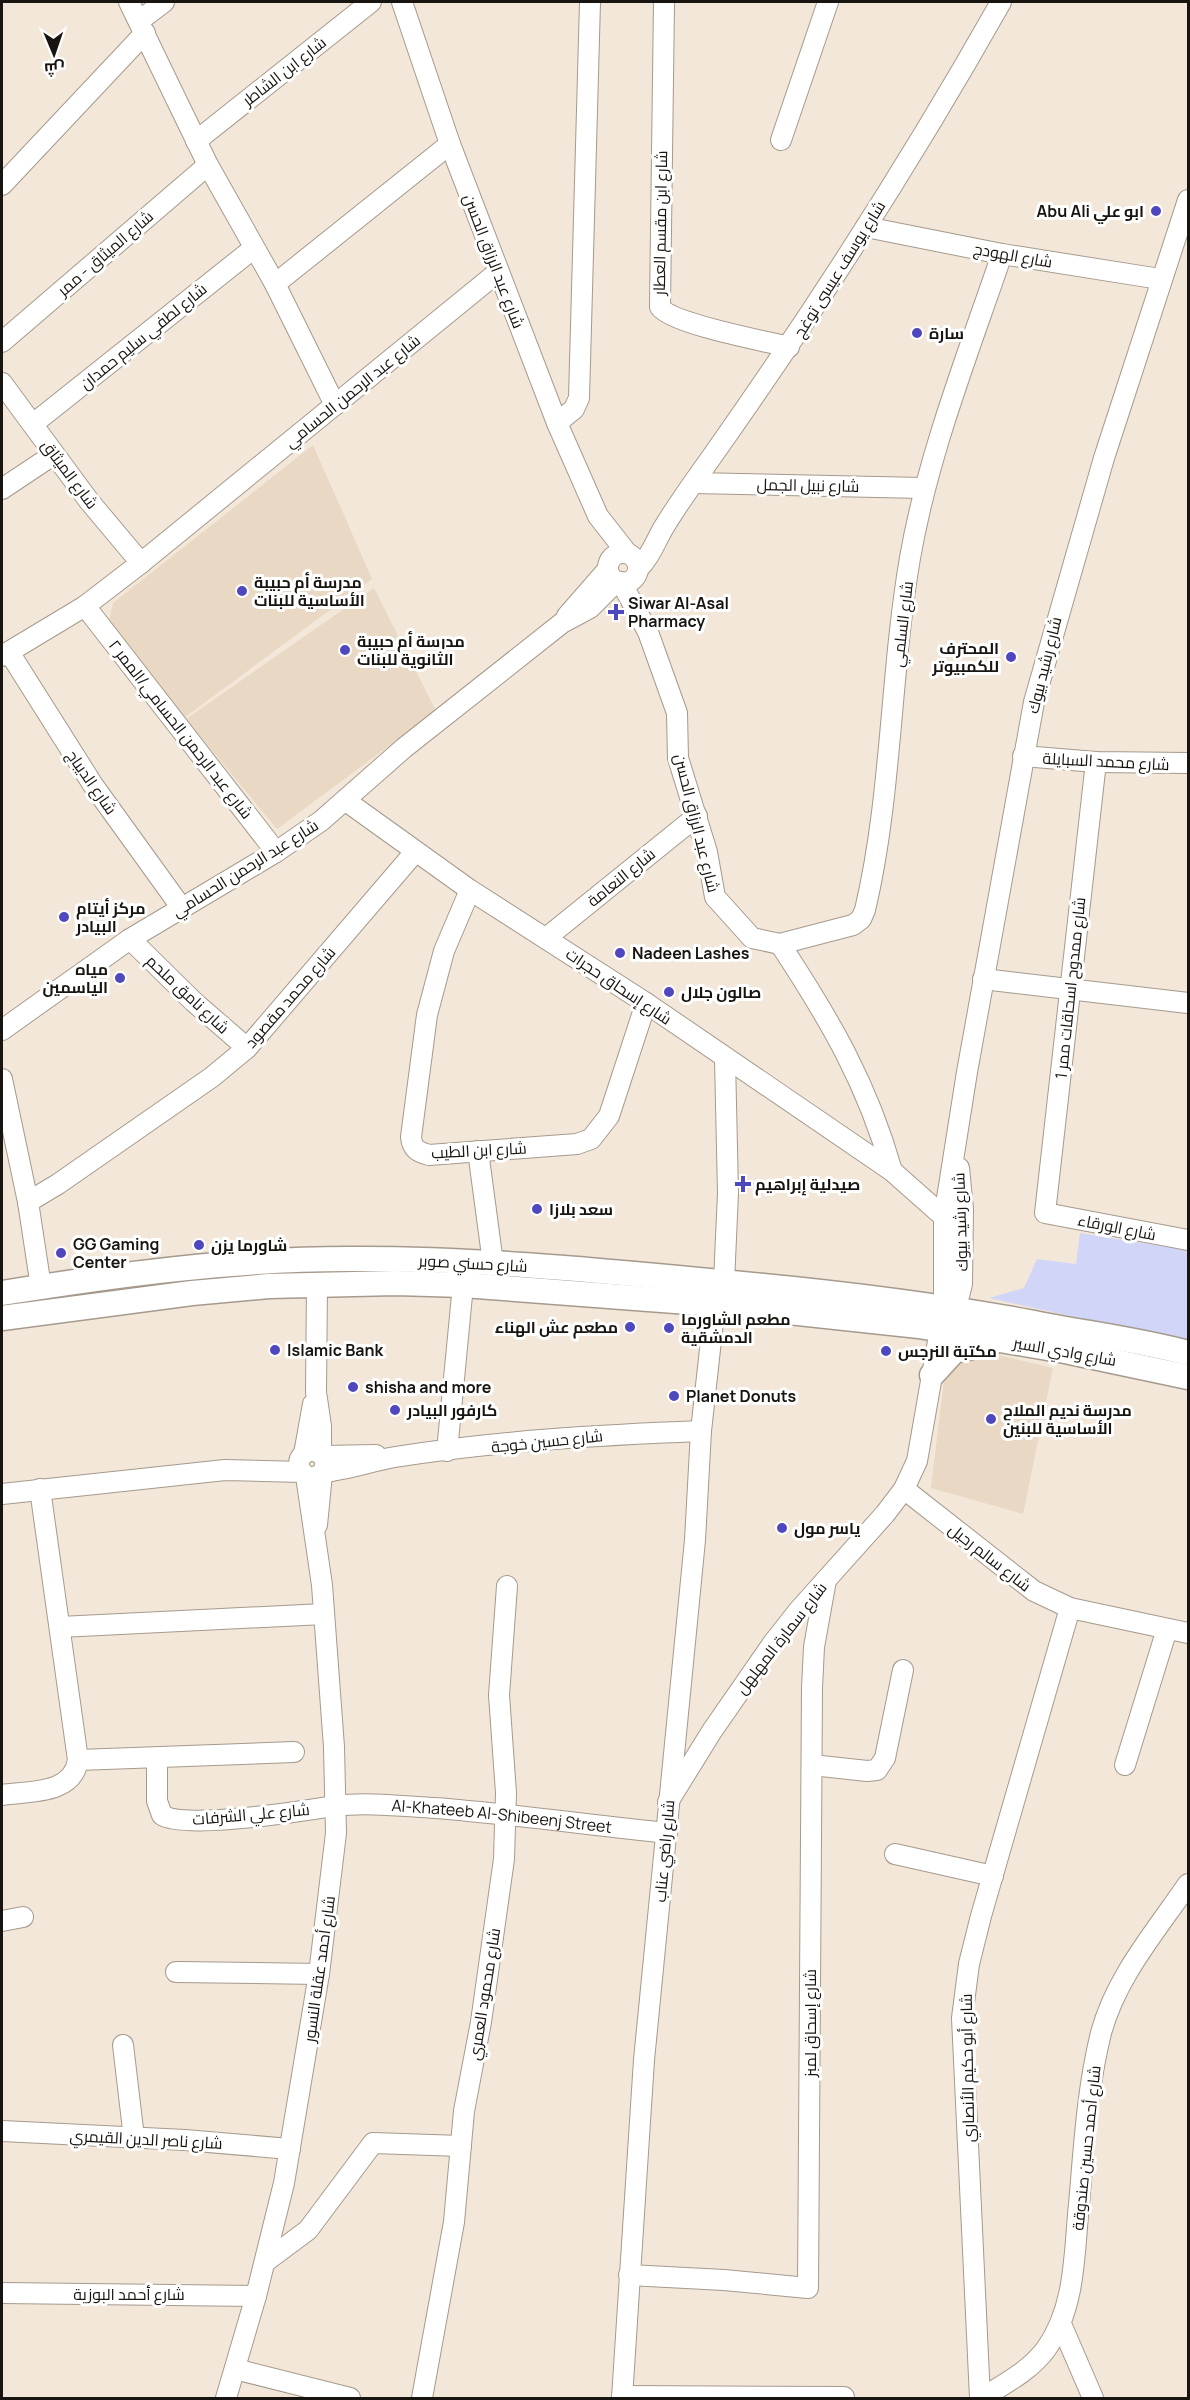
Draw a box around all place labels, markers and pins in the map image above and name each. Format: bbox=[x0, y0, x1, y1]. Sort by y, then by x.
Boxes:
place label: Abu Ali ابو علي bbox=[1037, 200, 1144, 224]
marker: Abu Ali ابو علي bbox=[1149, 204, 1163, 218]
place label: سارة bbox=[929, 322, 964, 344]
marker: سارة bbox=[910, 326, 924, 340]
place label: مدرسة أم حبيبة الأساسية للبنات bbox=[254, 571, 365, 611]
marker: مدرسة أم حبيبة الأساسية للبنات bbox=[235, 584, 249, 598]
place label: Siwar Al-Asal Pharmacy bbox=[628, 592, 729, 632]
marker: Siwar Al-Asal Pharmacy bbox=[609, 605, 623, 619]
place label: مدرسة أم حبيبة الثانوية للبنات bbox=[357, 630, 465, 670]
place label: المحترف للكمبيوتر bbox=[931, 637, 999, 677]
marker: مدرسة أم حبيبة الثانوية للبنات bbox=[338, 643, 352, 657]
marker: المحترف للكمبيوتر bbox=[1004, 650, 1018, 664]
place label: مركز أيتام البيادر bbox=[75, 897, 145, 937]
marker: مركز أيتام البيادر bbox=[57, 910, 71, 924]
place label: Nadeen Lashes bbox=[632, 942, 750, 964]
marker: Nadeen Lashes bbox=[613, 946, 627, 960]
place label: مياه الياسمين bbox=[43, 958, 108, 998]
marker: مياه الياسمين bbox=[113, 971, 127, 985]
place label: صالون جلال bbox=[681, 981, 761, 1003]
marker: صالون جلال bbox=[662, 985, 676, 999]
place label: صيدلية إبراهيم bbox=[755, 1173, 860, 1196]
marker: صيدلية إبراهيم bbox=[736, 1177, 750, 1191]
place label: سعد بلازا bbox=[549, 1198, 613, 1220]
marker: سعد بلازا bbox=[530, 1202, 544, 1216]
place label: GG Gaming Center bbox=[73, 1233, 159, 1273]
place label: شاورما يزن bbox=[211, 1234, 287, 1256]
marker: شاورما يزن bbox=[192, 1238, 206, 1252]
marker: GG Gaming Center bbox=[54, 1246, 68, 1260]
place label: مطعم الشاورما الدمشقية bbox=[681, 1308, 791, 1348]
place label: مطعم عش الهناء bbox=[495, 1316, 618, 1339]
marker: مطعم عش الهناء bbox=[623, 1320, 637, 1334]
marker: مطعم الشاورما الدمشقية bbox=[662, 1321, 676, 1335]
place label: Islamic Bank bbox=[287, 1339, 383, 1361]
place label: مكتبة النرجس bbox=[898, 1340, 997, 1362]
marker: Islamic Bank bbox=[268, 1343, 282, 1357]
marker: مكتبة النرجس bbox=[879, 1344, 893, 1358]
place label: shisha and more bbox=[365, 1376, 492, 1398]
marker: shisha and more bbox=[346, 1380, 360, 1394]
place label: Planet Donuts bbox=[686, 1385, 797, 1407]
marker: Planet Donuts bbox=[667, 1389, 681, 1403]
place label: كارفور البيادر bbox=[406, 1399, 497, 1421]
place label: مدرسة نديم الملاح الأساسية للبنين bbox=[1003, 1399, 1132, 1439]
marker: كارفور البيادر bbox=[388, 1403, 402, 1417]
marker: مدرسة نديم الملاح الأساسية للبنين bbox=[984, 1412, 998, 1426]
place label: ياسر مول bbox=[794, 1517, 860, 1539]
marker: ياسر مول bbox=[775, 1521, 789, 1535]

